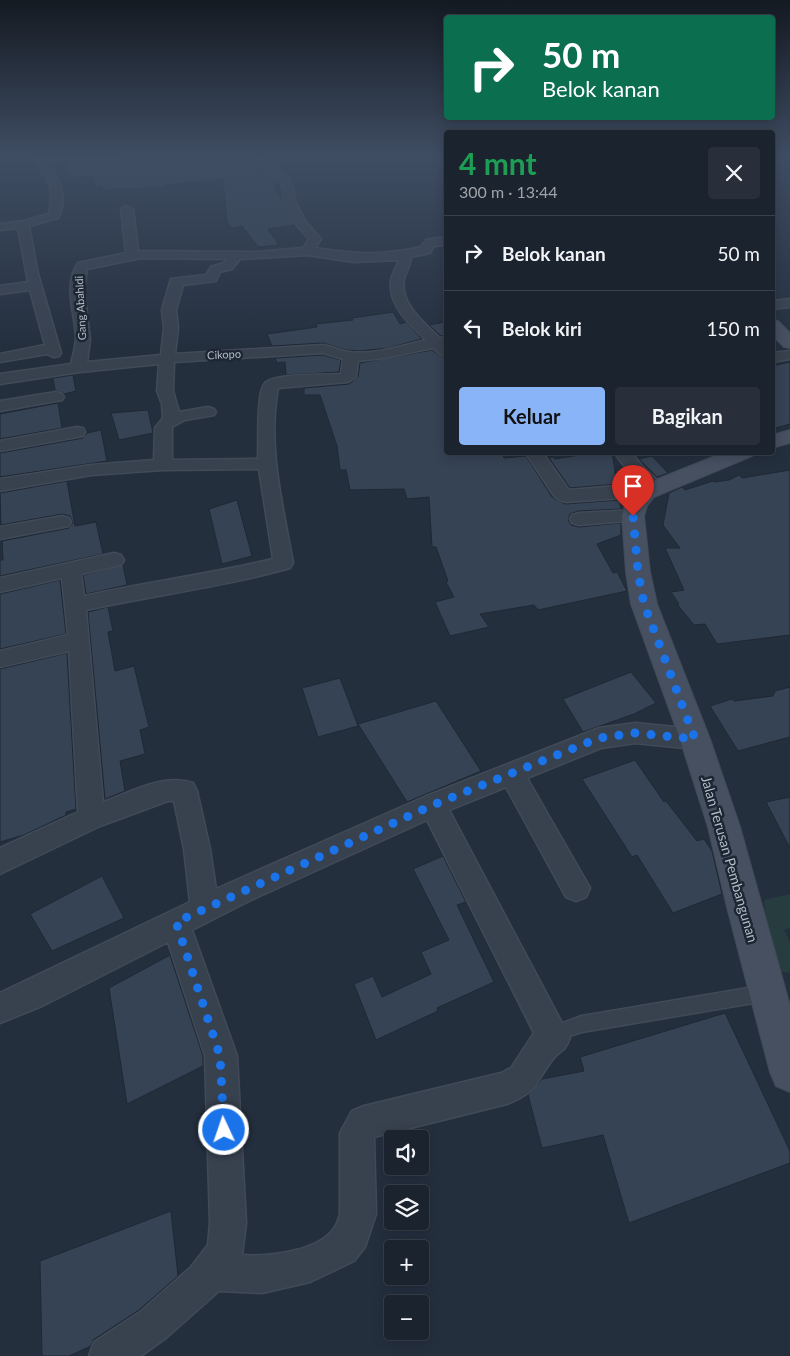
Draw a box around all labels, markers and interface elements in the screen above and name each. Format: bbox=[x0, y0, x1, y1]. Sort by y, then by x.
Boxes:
text: 50 m bbox=[542, 33, 620, 75]
icon: right bbox=[459, 35, 524, 100]
text: Belok kanan bbox=[542, 75, 660, 102]
text: 4 mnt bbox=[459, 145, 537, 181]
button: close bbox=[708, 147, 760, 199]
text: 300 m · 13:44 bbox=[459, 182, 558, 201]
icon: right bbox=[459, 239, 487, 267]
text: Belok kanan bbox=[502, 242, 606, 265]
text: 50 m bbox=[717, 242, 760, 265]
street label: Gang Abahldi bbox=[72, 275, 88, 340]
icon: left bbox=[459, 314, 487, 342]
text: Belok kiri bbox=[502, 317, 582, 340]
text: 150 m bbox=[706, 317, 760, 340]
street label: Cikopo bbox=[207, 347, 241, 361]
button: Keluar bbox=[459, 387, 605, 445]
button: Bagikan bbox=[615, 387, 760, 445]
pin bbox=[612, 465, 654, 516]
icon: arrive bbox=[619, 472, 647, 500]
street label: Jalan Terusan Pembangunan bbox=[698, 774, 762, 944]
position arrow bbox=[197, 1103, 249, 1155]
map controls bbox=[384, 1130, 429, 1340]
button: sound bbox=[384, 1130, 429, 1175]
button: layers bbox=[384, 1185, 429, 1230]
button: + bbox=[384, 1240, 429, 1285]
button: − bbox=[384, 1295, 429, 1340]

